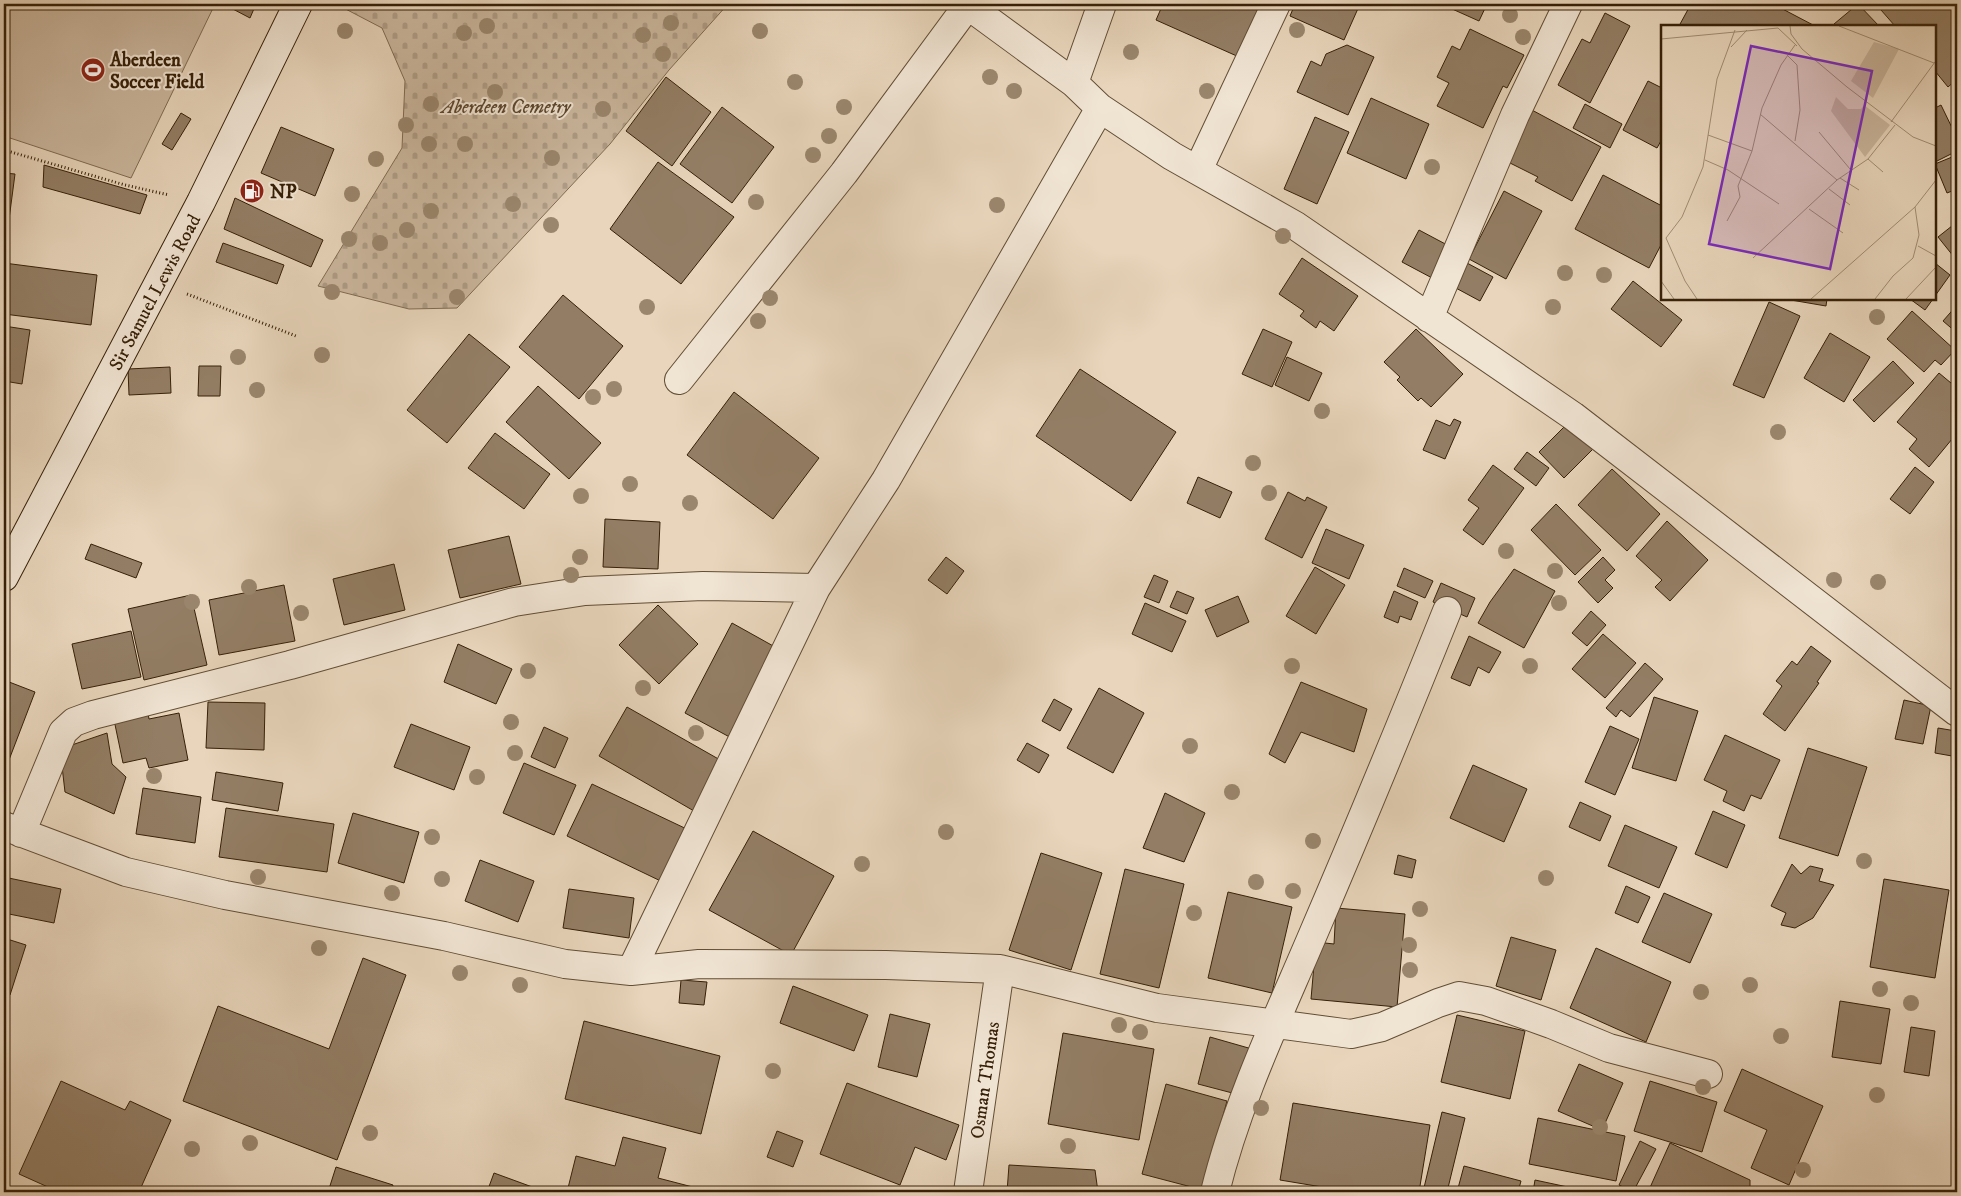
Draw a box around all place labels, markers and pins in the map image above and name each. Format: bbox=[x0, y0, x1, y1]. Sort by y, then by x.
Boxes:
place label: Aberdeen Soccer Field bbox=[109, 49, 205, 94]
sports icon: Aberdeen Soccer Field bbox=[80, 57, 106, 83]
fuel station icon: NP bbox=[239, 178, 265, 204]
place label: NP bbox=[270, 181, 297, 204]

